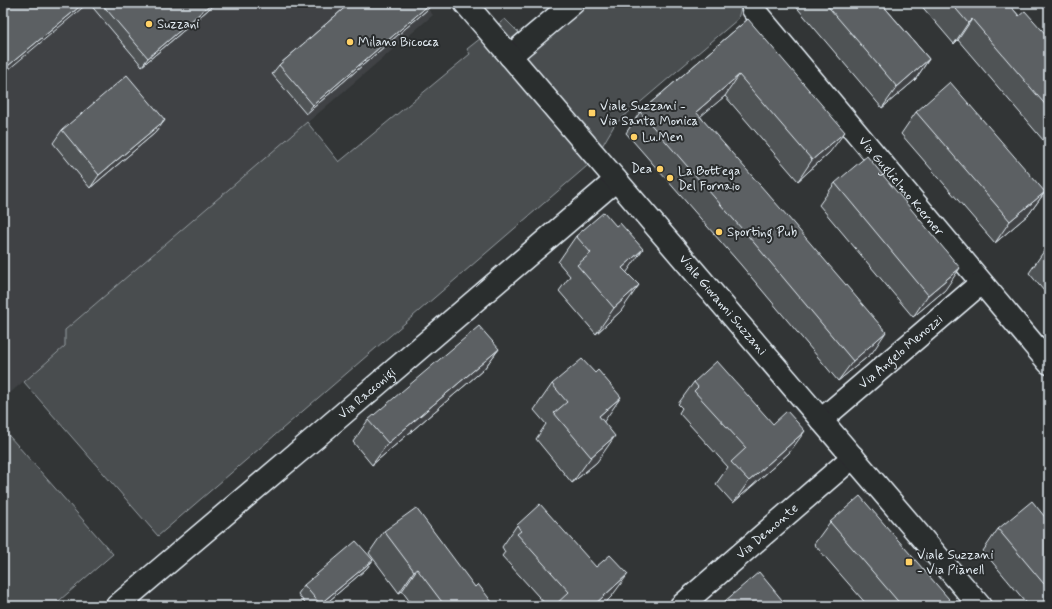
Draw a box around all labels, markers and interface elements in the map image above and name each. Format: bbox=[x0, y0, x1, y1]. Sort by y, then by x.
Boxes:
place label: Suzzani bbox=[157, 16, 199, 33]
marker: Suzzani bbox=[144, 19, 154, 29]
place label: Milano Bicocca bbox=[358, 34, 440, 51]
marker: Milano Bicocca bbox=[345, 37, 355, 47]
place label: Viale Suzzani - Via Santa Monica bbox=[600, 98, 699, 130]
marker: Viale Suzzani - Via Santa Monica bbox=[587, 108, 597, 118]
place label: Lu.Men bbox=[642, 129, 683, 146]
marker: Lu.Men bbox=[629, 132, 639, 142]
street label: Via Guglielmo Koerner bbox=[855, 133, 948, 240]
place label: Dea bbox=[631, 161, 652, 178]
place label: La Bottega Del Fornaio bbox=[678, 163, 740, 195]
marker: Dea bbox=[655, 164, 665, 174]
marker: La Bottega Del Fornaio bbox=[665, 173, 675, 183]
place label: Sporting Pub bbox=[727, 224, 797, 243]
marker: Sporting Pub bbox=[714, 227, 724, 237]
street label: Viale Giovanni Suzzani bbox=[675, 251, 771, 359]
street label: Via Angelo Menozzi bbox=[855, 311, 947, 393]
street label: Via Racconigi bbox=[334, 364, 399, 423]
street label: Via Demonte bbox=[732, 500, 802, 563]
place label: Viale Suzzani - Via Pianell bbox=[917, 547, 993, 579]
marker: Viale Suzzani - Via Pianell bbox=[904, 557, 914, 567]

